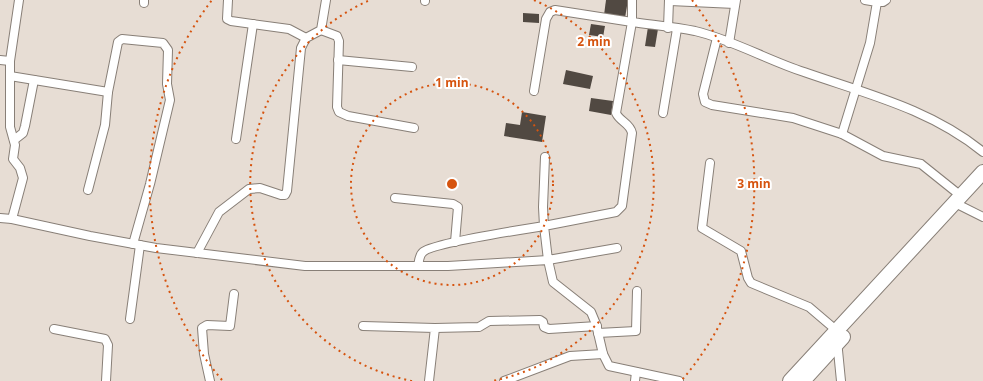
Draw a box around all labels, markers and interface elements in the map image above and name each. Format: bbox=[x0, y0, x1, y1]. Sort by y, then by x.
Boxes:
text: 2 min bbox=[577, 33, 611, 50]
text: 1 min bbox=[435, 74, 469, 91]
text: 3 min bbox=[737, 175, 771, 192]
centre of rings bbox=[445, 177, 459, 191]

